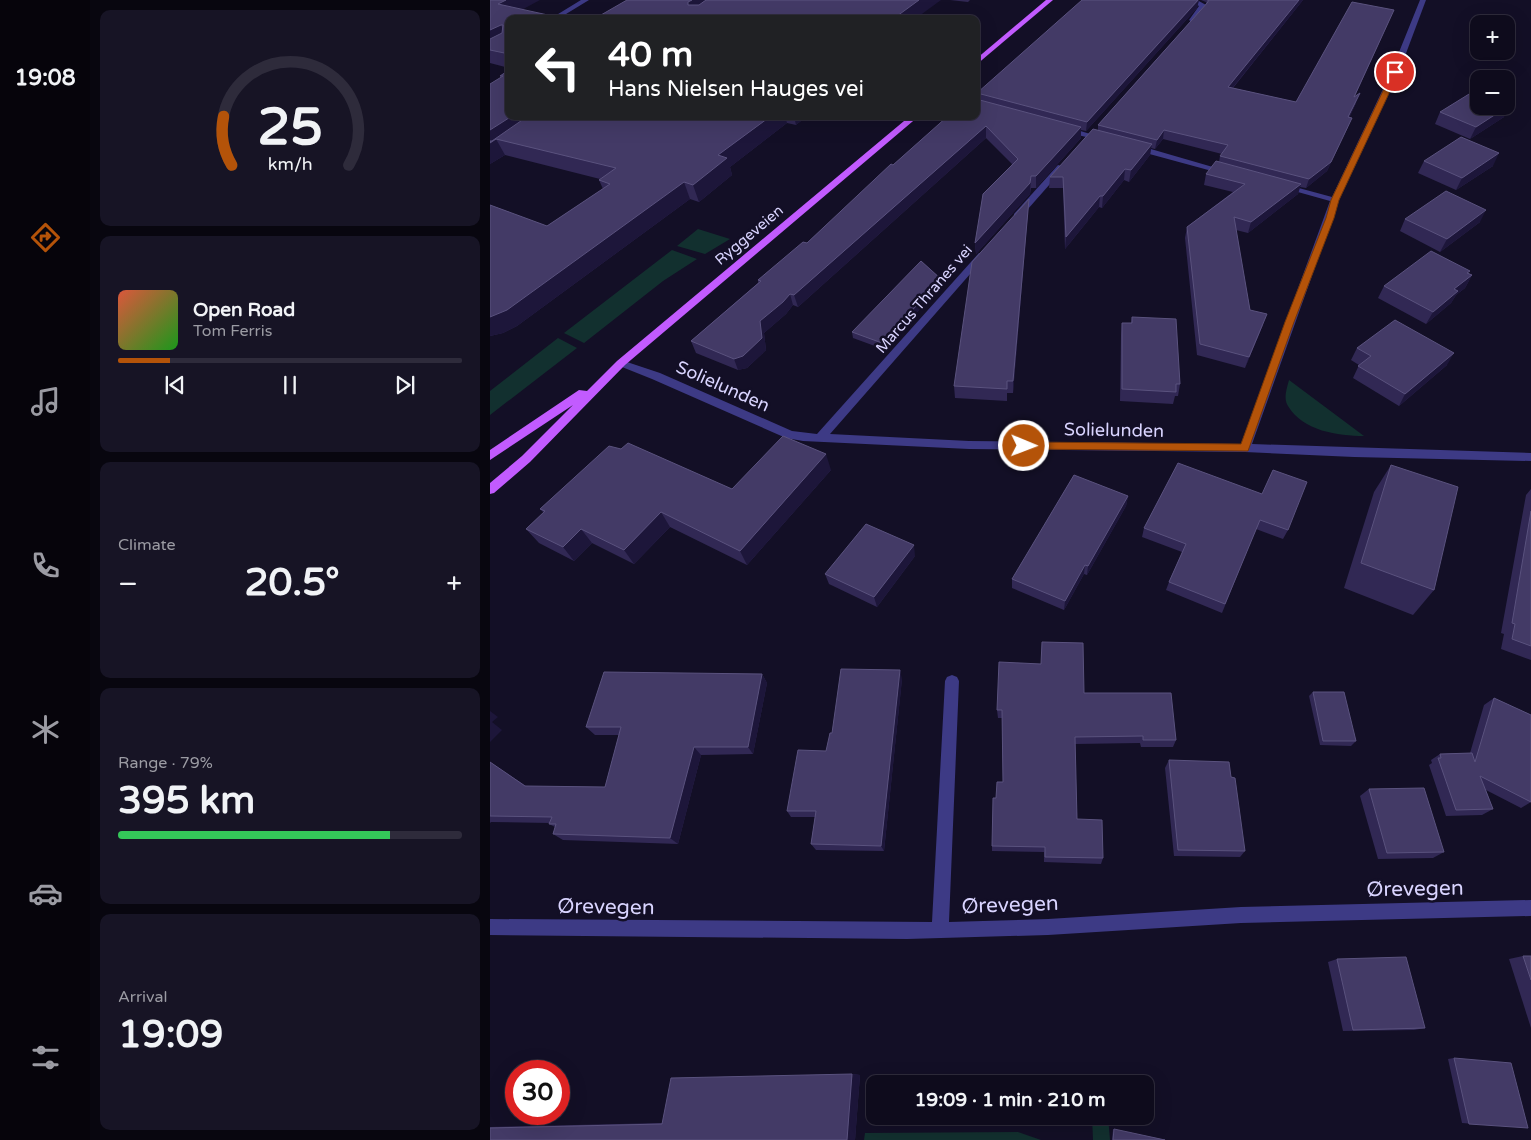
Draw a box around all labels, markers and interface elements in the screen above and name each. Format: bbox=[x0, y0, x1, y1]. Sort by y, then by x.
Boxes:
map controls bbox=[1470, 15, 1515, 115]
button: + bbox=[1470, 15, 1515, 60]
text: 40 m bbox=[608, 34, 693, 76]
icon: left bbox=[525, 35, 590, 100]
pin bbox=[1374, 51, 1416, 93]
icon: arrive bbox=[1381, 58, 1409, 86]
text: 19:08 bbox=[15, 65, 75, 91]
button: − bbox=[1470, 70, 1515, 115]
text: Hans Nielsen Hauges vei bbox=[608, 76, 864, 102]
text: 25 bbox=[257, 96, 323, 159]
text: km/h bbox=[268, 154, 312, 175]
street label: Ryggeveien bbox=[711, 201, 787, 269]
icon: directions bbox=[28, 220, 63, 255]
street label: Marcus Thranes vei bbox=[872, 241, 976, 357]
text: Open Road bbox=[193, 299, 295, 321]
text: Tom Ferris bbox=[193, 321, 272, 341]
street label: Solielunden bbox=[673, 356, 773, 416]
icon: previous bbox=[161, 371, 189, 399]
icon: pause bbox=[276, 371, 304, 399]
icon: next bbox=[391, 371, 419, 399]
icon: music bbox=[28, 384, 63, 419]
street label: Solielunden bbox=[1064, 418, 1164, 442]
position arrow bbox=[997, 419, 1049, 471]
text: Climate bbox=[118, 535, 176, 555]
icon: phone bbox=[28, 548, 63, 583]
text: 20.5° bbox=[245, 560, 340, 606]
text: − bbox=[118, 567, 138, 601]
text: + bbox=[446, 567, 462, 601]
icon: climate bbox=[28, 712, 63, 747]
text: Range · 79% bbox=[118, 753, 213, 773]
text: 395 km bbox=[118, 778, 255, 824]
icon: car bbox=[28, 876, 63, 911]
street label: Ørevegen bbox=[1366, 876, 1464, 902]
street label: Ørevegen bbox=[961, 891, 1059, 919]
street label: Ørevegen bbox=[557, 894, 655, 920]
text: Arrival bbox=[118, 987, 167, 1007]
text: 19:09 bbox=[118, 1012, 223, 1058]
icon: filters bbox=[28, 1040, 63, 1075]
speed limit sign: 30 bbox=[505, 1060, 570, 1125]
text: 19:09 · 1 min · 210 m bbox=[914, 1089, 1106, 1111]

